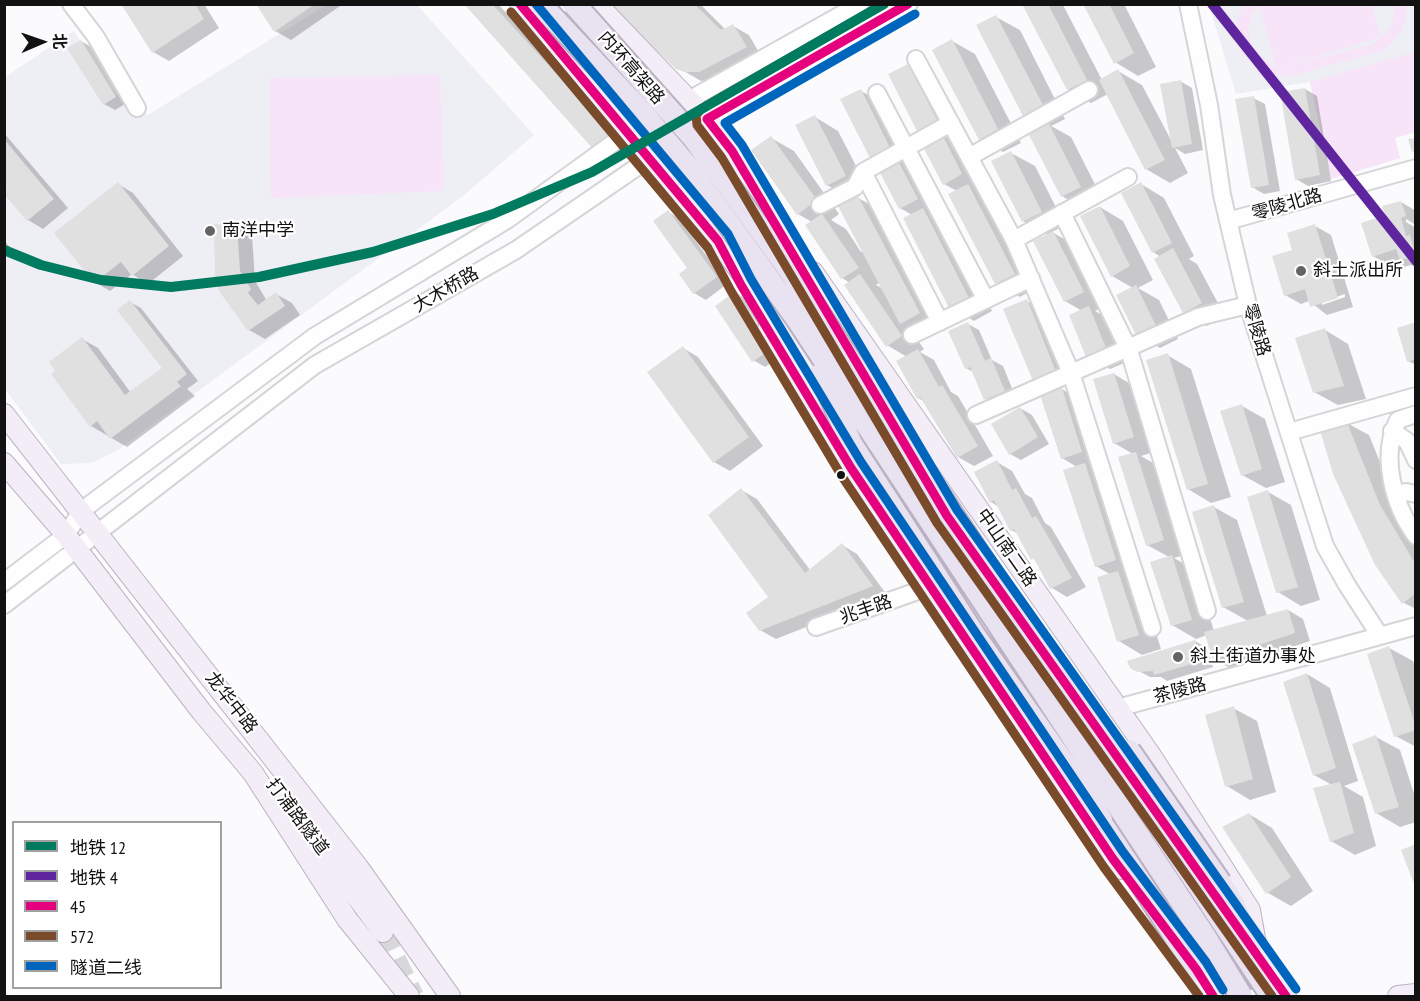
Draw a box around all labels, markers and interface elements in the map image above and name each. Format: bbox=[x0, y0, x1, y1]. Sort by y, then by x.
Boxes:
north arrow bbox=[12, 12, 72, 72]
street label: 内环高架路 bbox=[593, 27, 669, 109]
text: 北 bbox=[50, 33, 70, 50]
street label: 零陵北路 bbox=[1249, 185, 1325, 225]
place label: 南洋中学 bbox=[222, 220, 294, 242]
marker: 南洋中学 bbox=[203, 224, 217, 238]
place label: 斜土派出所 bbox=[1313, 260, 1403, 282]
street label: 大木桥路 bbox=[409, 263, 483, 317]
marker: 斜土派出所 bbox=[1294, 264, 1308, 278]
street label: 零陵路 bbox=[1238, 301, 1274, 359]
unlabelled marker bbox=[835, 469, 847, 481]
street label: 中山南二路 bbox=[971, 505, 1041, 591]
street label: 兆丰路 bbox=[837, 591, 895, 629]
place label: 斜土街道办事处 bbox=[1190, 646, 1316, 668]
marker: 斜土街道办事处 bbox=[1171, 650, 1185, 664]
street label: 龙华中路 bbox=[200, 668, 262, 738]
street label: 茶陵路 bbox=[1151, 674, 1209, 708]
street label: 打浦路隧道 bbox=[261, 775, 333, 859]
legend bbox=[12, 821, 222, 989]
text: 地铁 12 bbox=[70, 836, 126, 859]
text: 地铁 4 bbox=[70, 866, 118, 889]
text: 45 bbox=[70, 895, 86, 918]
text: 572 bbox=[70, 925, 94, 948]
text: 隧道二线 bbox=[70, 956, 142, 979]

